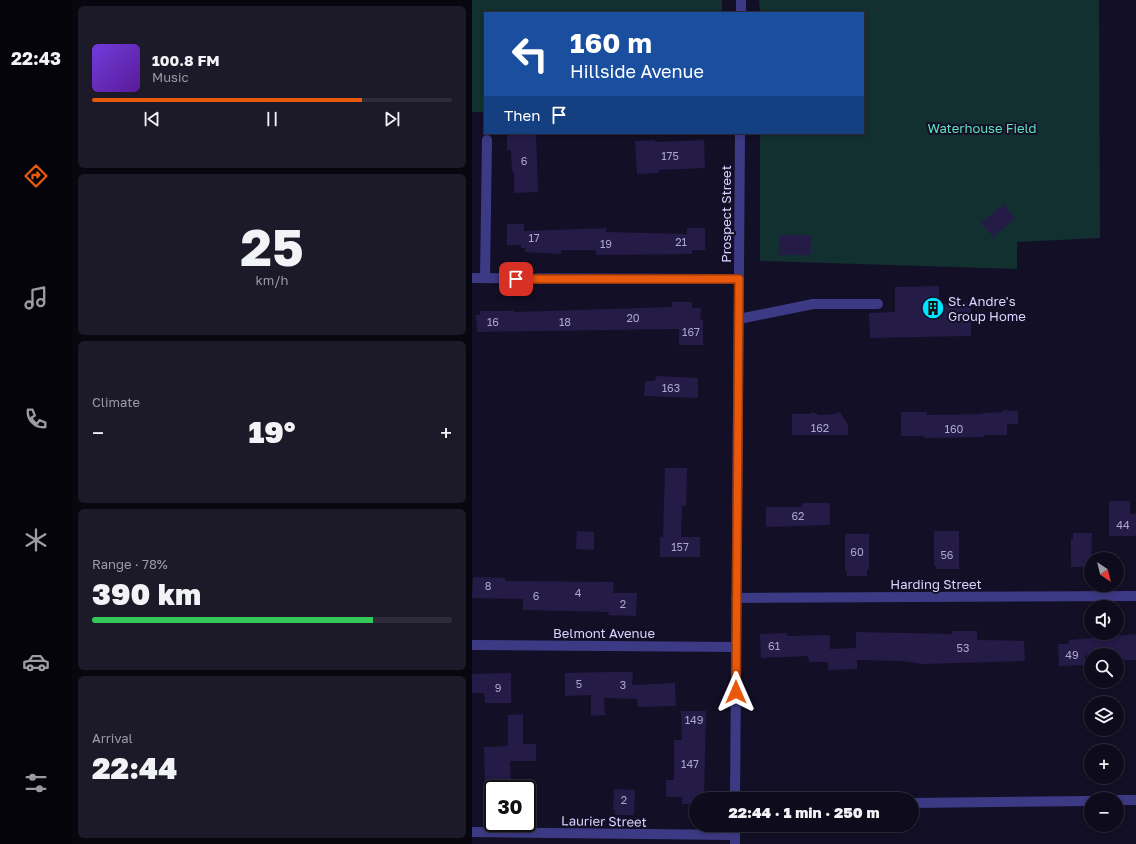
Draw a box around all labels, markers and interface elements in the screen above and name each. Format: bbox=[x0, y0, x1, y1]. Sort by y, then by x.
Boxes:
text: 160 m bbox=[570, 26, 652, 59]
icon: left bbox=[504, 28, 556, 80]
text: 22:43 bbox=[11, 47, 61, 69]
text: 100.8 FM bbox=[152, 51, 220, 69]
text: Hillside Avenue bbox=[570, 60, 704, 82]
text: Music bbox=[152, 69, 189, 85]
icon: arrive bbox=[548, 104, 570, 126]
text: Then bbox=[504, 106, 540, 124]
icon: previous bbox=[141, 108, 163, 130]
icon: pause bbox=[261, 108, 283, 130]
icon: next bbox=[381, 108, 403, 130]
park label: Waterhouse Field bbox=[927, 120, 1037, 136]
house number: 175 bbox=[661, 149, 679, 162]
house number: 6 bbox=[521, 154, 528, 167]
icon: directions bbox=[22, 162, 50, 190]
street label: Prospect Street bbox=[718, 165, 734, 263]
text: 25 bbox=[240, 215, 304, 277]
house number: 17 bbox=[528, 231, 540, 244]
house number: 21 bbox=[675, 235, 687, 248]
house number: 19 bbox=[600, 237, 612, 250]
pin bbox=[499, 262, 533, 296]
icon: arrive bbox=[505, 268, 527, 290]
text: km/h bbox=[255, 272, 289, 288]
icon: music bbox=[22, 284, 50, 312]
place label: St. Andre's Group Home bbox=[948, 293, 1026, 324]
building icon: St. Andre's Group Home bbox=[920, 295, 946, 321]
house number: 20 bbox=[626, 311, 640, 324]
house number: 16 bbox=[487, 315, 499, 328]
house number: 18 bbox=[559, 315, 571, 328]
house number: 167 bbox=[682, 325, 700, 338]
house number: 163 bbox=[662, 381, 680, 394]
text: Climate bbox=[92, 394, 140, 410]
icon: phone bbox=[22, 405, 50, 433]
text: 19° bbox=[248, 414, 296, 450]
text: − bbox=[92, 419, 104, 446]
text: + bbox=[440, 419, 452, 446]
house number: 162 bbox=[811, 421, 829, 434]
house number: 160 bbox=[945, 422, 964, 435]
house number: 62 bbox=[791, 509, 805, 522]
house number: 44 bbox=[1116, 518, 1130, 531]
icon: climate bbox=[22, 526, 50, 554]
house number: 157 bbox=[671, 540, 689, 553]
house number: 60 bbox=[850, 545, 864, 558]
house number: 56 bbox=[940, 548, 954, 561]
north arrow bbox=[1084, 552, 1124, 592]
map controls bbox=[1084, 552, 1124, 832]
text: Range · 78% bbox=[92, 556, 168, 572]
text: 390 km bbox=[92, 576, 201, 612]
street label: Harding Street bbox=[890, 576, 982, 592]
house number: 8 bbox=[485, 579, 492, 592]
house number: 4 bbox=[575, 586, 582, 599]
house number: 6 bbox=[533, 589, 540, 602]
house number: 2 bbox=[620, 597, 626, 610]
button: sound bbox=[1084, 600, 1124, 640]
street label: Belmont Avenue bbox=[553, 625, 655, 641]
house number: 61 bbox=[768, 639, 780, 652]
house number: 53 bbox=[957, 641, 969, 654]
icon: car bbox=[22, 648, 50, 676]
house number: 49 bbox=[1065, 648, 1079, 661]
button: search bbox=[1084, 648, 1124, 688]
position arrow bbox=[715, 671, 757, 713]
house number: 5 bbox=[576, 677, 582, 690]
house number: 3 bbox=[620, 678, 626, 691]
house number: 9 bbox=[495, 681, 501, 694]
button: layers bbox=[1084, 696, 1124, 736]
house number: 149 bbox=[685, 713, 703, 726]
text: Arrival bbox=[92, 730, 133, 746]
button: + bbox=[1084, 744, 1124, 784]
text: 22:44 bbox=[92, 750, 177, 786]
house number: 147 bbox=[681, 757, 699, 770]
icon: filters bbox=[22, 769, 50, 797]
speed limit sign: 30 bbox=[484, 780, 536, 832]
button: − bbox=[1084, 792, 1124, 832]
house number: 2 bbox=[621, 793, 627, 806]
text: 22:44 · 1 min · 250 m bbox=[728, 803, 880, 821]
street label: Laurier Street bbox=[561, 812, 647, 830]

